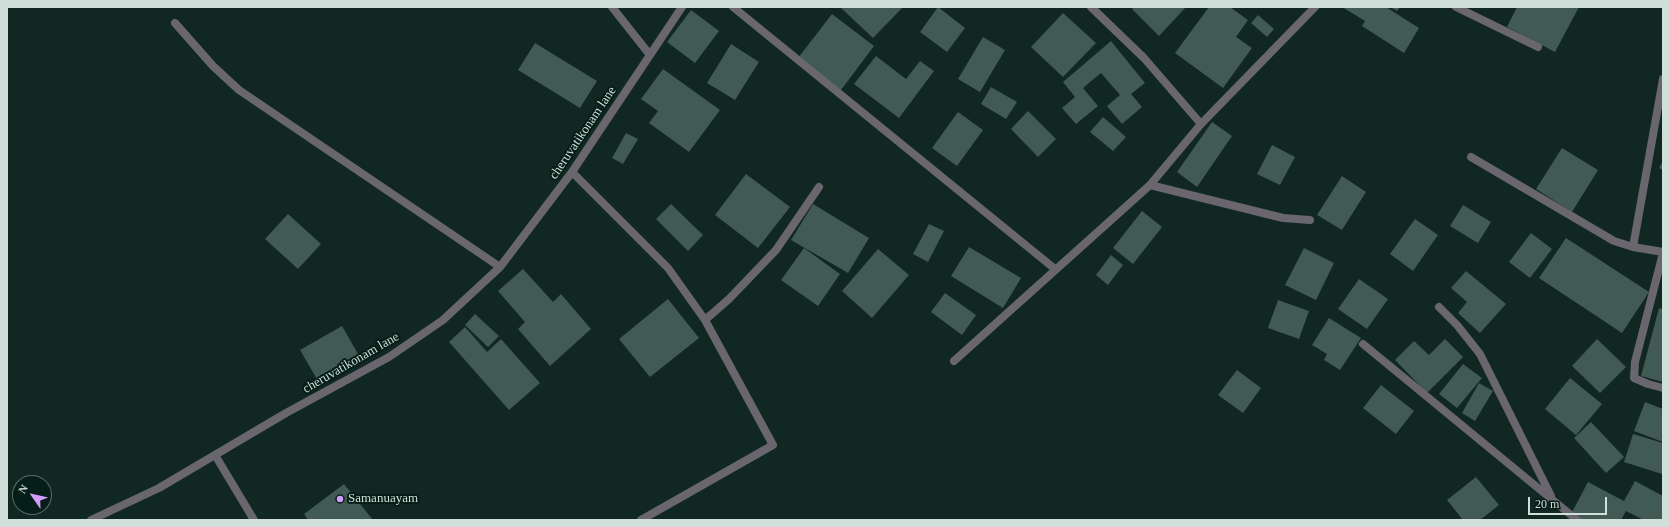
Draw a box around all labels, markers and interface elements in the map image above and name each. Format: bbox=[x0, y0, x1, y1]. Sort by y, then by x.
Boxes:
street label: cheruvatikonam lane bbox=[546, 84, 620, 182]
street label: cheruvatikonam lane bbox=[300, 329, 402, 397]
north arrow bbox=[12, 475, 52, 515]
text: N bbox=[16, 482, 30, 496]
scale bar bbox=[1530, 489, 1609, 515]
place label: Samanuayam bbox=[348, 491, 418, 507]
marker: Samanuayam bbox=[335, 494, 345, 504]
text: 20 m bbox=[1535, 497, 1559, 511]

